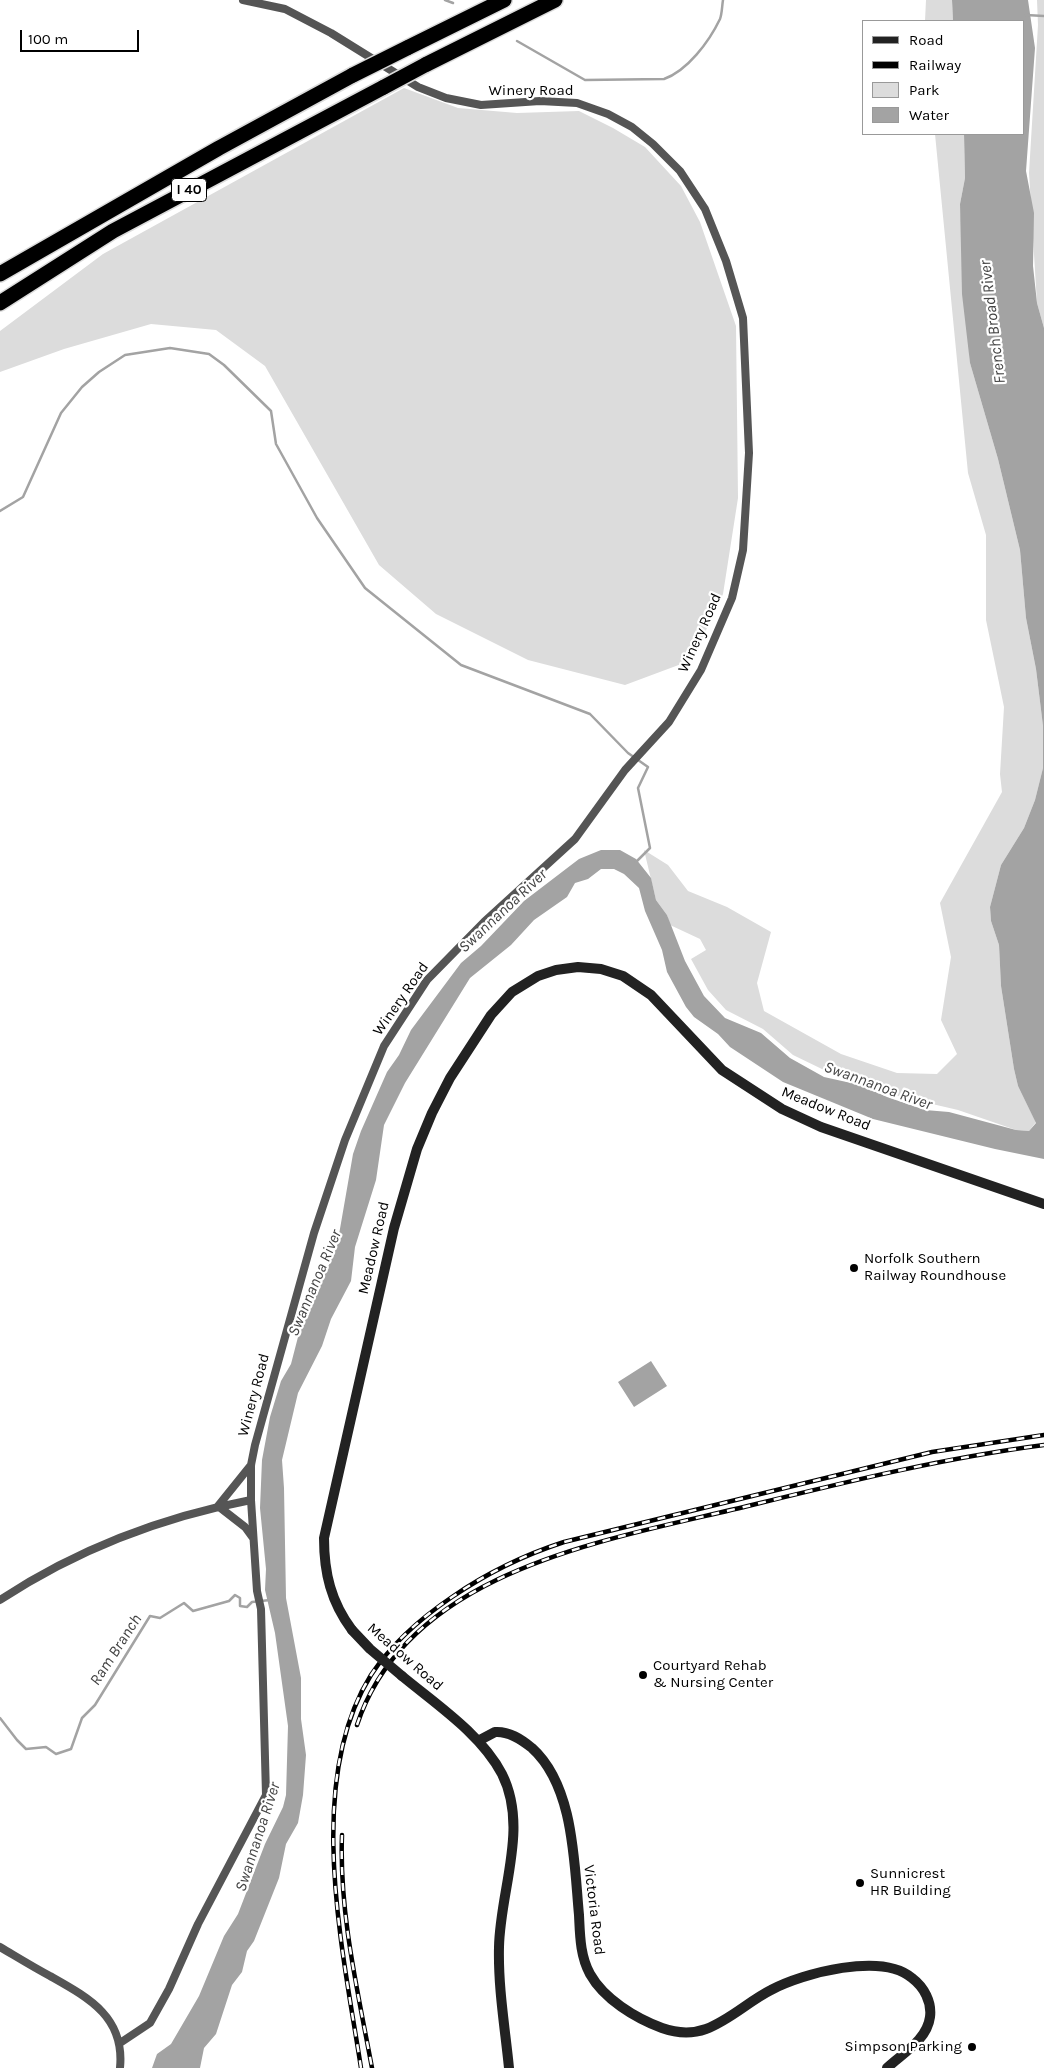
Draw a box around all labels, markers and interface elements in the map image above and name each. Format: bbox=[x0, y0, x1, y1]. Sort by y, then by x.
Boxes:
scale bar bbox=[22, 20, 141, 52]
legend bbox=[862, 20, 1024, 135]
text: 100 m bbox=[28, 30, 68, 48]
text: Road bbox=[909, 31, 944, 49]
text: Railway bbox=[909, 56, 961, 74]
text: Park bbox=[909, 81, 939, 99]
street label: Winery Road bbox=[488, 82, 574, 100]
text: Water bbox=[909, 106, 949, 124]
road number: I 40 bbox=[172, 178, 206, 202]
water label: French Broad River bbox=[976, 259, 1010, 385]
street label: Winery Road bbox=[674, 590, 726, 676]
water label: Swannanoa River bbox=[455, 865, 551, 957]
street label: Winery Road bbox=[369, 959, 433, 1039]
water label: Swannanoa River bbox=[821, 1057, 935, 1115]
street label: Meadow Road bbox=[779, 1083, 873, 1135]
street label: Meadow Road bbox=[355, 1200, 393, 1296]
water label: Swannanoa River bbox=[284, 1227, 346, 1339]
place label: Norfolk Southern Railway Roundhouse bbox=[864, 1250, 1006, 1285]
marker: Norfolk Southern Railway Roundhouse bbox=[848, 1262, 860, 1274]
street label: Winery Road bbox=[234, 1352, 274, 1438]
water label: Ram Branch bbox=[86, 1611, 146, 1689]
street label: Meadow Road bbox=[363, 1619, 447, 1695]
place label: Courtyard Rehab & Nursing Center bbox=[653, 1657, 773, 1692]
marker: Courtyard Rehab & Nursing Center bbox=[637, 1669, 649, 1681]
water label: Swannanoa River bbox=[231, 1780, 285, 1894]
street label: Victoria Road bbox=[580, 1864, 608, 1956]
place label: Sunnicrest HR Building bbox=[870, 1865, 951, 1900]
marker: Sunnicrest HR Building bbox=[854, 1877, 866, 1889]
place label: Simpson Parking bbox=[845, 2038, 962, 2056]
marker: Simpson Parking bbox=[966, 2041, 978, 2053]

